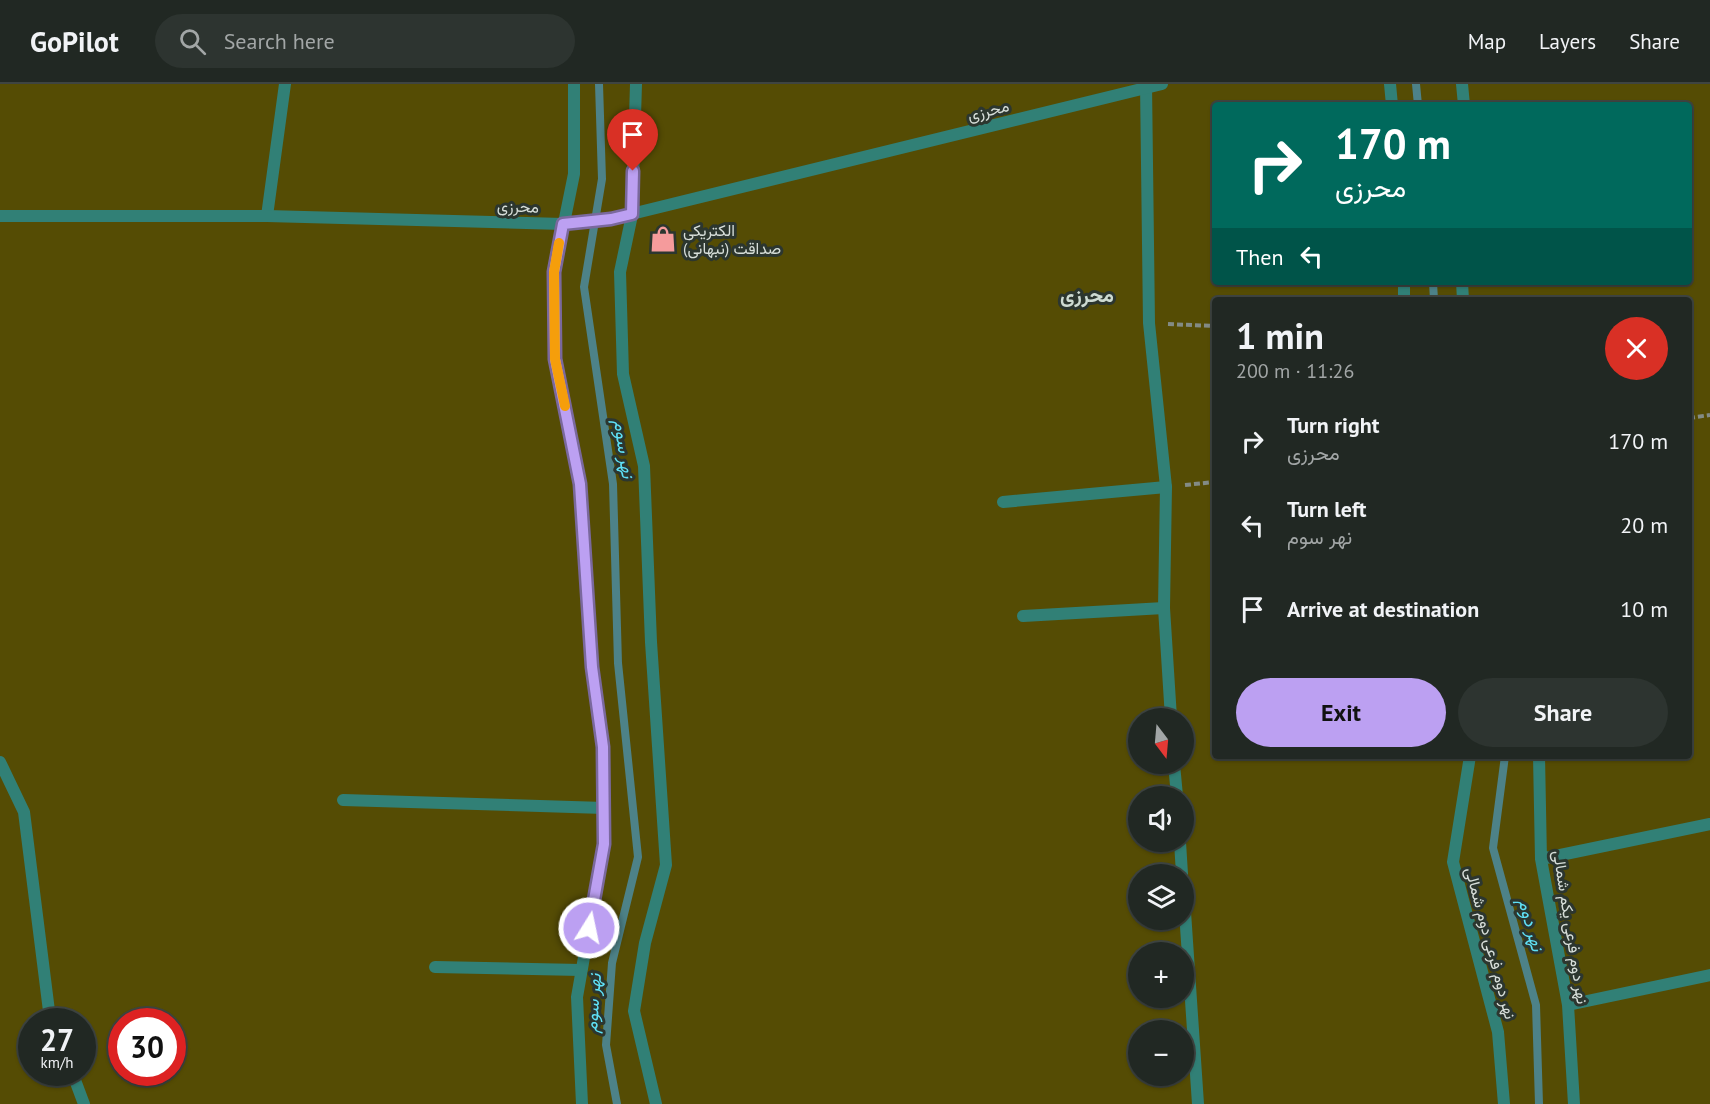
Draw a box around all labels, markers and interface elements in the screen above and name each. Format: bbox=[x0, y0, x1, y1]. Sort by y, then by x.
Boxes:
search box bbox=[155, 14, 575, 68]
text: GoPilot bbox=[30, 23, 119, 60]
icon: search bbox=[176, 25, 209, 58]
text: Search here bbox=[224, 27, 335, 55]
text: Map bbox=[1468, 28, 1506, 55]
text: Layers bbox=[1539, 28, 1596, 55]
text: Share bbox=[1629, 28, 1680, 55]
street label: محرزی bbox=[965, 95, 1011, 126]
pin bbox=[607, 109, 658, 171]
text: 170 m bbox=[1335, 116, 1451, 171]
icon: arrive bbox=[616, 118, 649, 151]
icon: right bbox=[1236, 126, 1314, 204]
text: محرزی bbox=[1335, 170, 1406, 204]
street label: محرزی bbox=[497, 195, 539, 218]
place label: الکتریکی صداقت (نبهانی) bbox=[683, 220, 781, 259]
shop icon: الکتریکی صداقت (نبهانی) bbox=[648, 224, 678, 254]
icon: left bbox=[1295, 240, 1328, 273]
text: Then bbox=[1236, 243, 1283, 271]
district label: محرزی bbox=[1060, 282, 1114, 308]
text: 1 min bbox=[1236, 312, 1324, 359]
button: close bbox=[1605, 317, 1668, 380]
text: 200 m · 11:26 bbox=[1236, 358, 1354, 384]
text: Turn right bbox=[1287, 411, 1379, 439]
water label: نهر سوم bbox=[608, 417, 640, 481]
icon: right bbox=[1236, 425, 1269, 458]
text: 170 m bbox=[1608, 427, 1668, 455]
text: محرزی bbox=[1287, 440, 1340, 466]
text: Turn left bbox=[1287, 495, 1367, 523]
icon: left bbox=[1236, 509, 1269, 542]
text: 20 m bbox=[1620, 511, 1668, 539]
text: نهر سوم bbox=[1287, 524, 1352, 550]
icon: arrive bbox=[1236, 593, 1269, 626]
text: Arrive at destination bbox=[1287, 595, 1479, 623]
text: 10 m bbox=[1620, 595, 1668, 623]
button: Exit bbox=[1236, 678, 1446, 747]
button: Share bbox=[1458, 678, 1668, 747]
north arrow bbox=[1128, 708, 1194, 774]
map controls bbox=[1128, 708, 1194, 1086]
button: sound bbox=[1128, 786, 1194, 852]
street label: نهر دوم فرعی یکم شمالی bbox=[1548, 849, 1593, 1005]
button: layers bbox=[1128, 864, 1194, 930]
street label: نهر دوم فرعی دوم شمالی bbox=[1460, 865, 1521, 1021]
water label: نهر دوم bbox=[1512, 895, 1550, 955]
position arrow bbox=[557, 896, 621, 960]
button: + bbox=[1128, 942, 1194, 1008]
water label: نهر سوم bbox=[579, 972, 607, 1034]
speed limit sign: 30 bbox=[108, 1008, 186, 1086]
text: 27 bbox=[40, 1020, 74, 1059]
button: − bbox=[1128, 1020, 1194, 1086]
text: km/h bbox=[41, 1053, 73, 1072]

